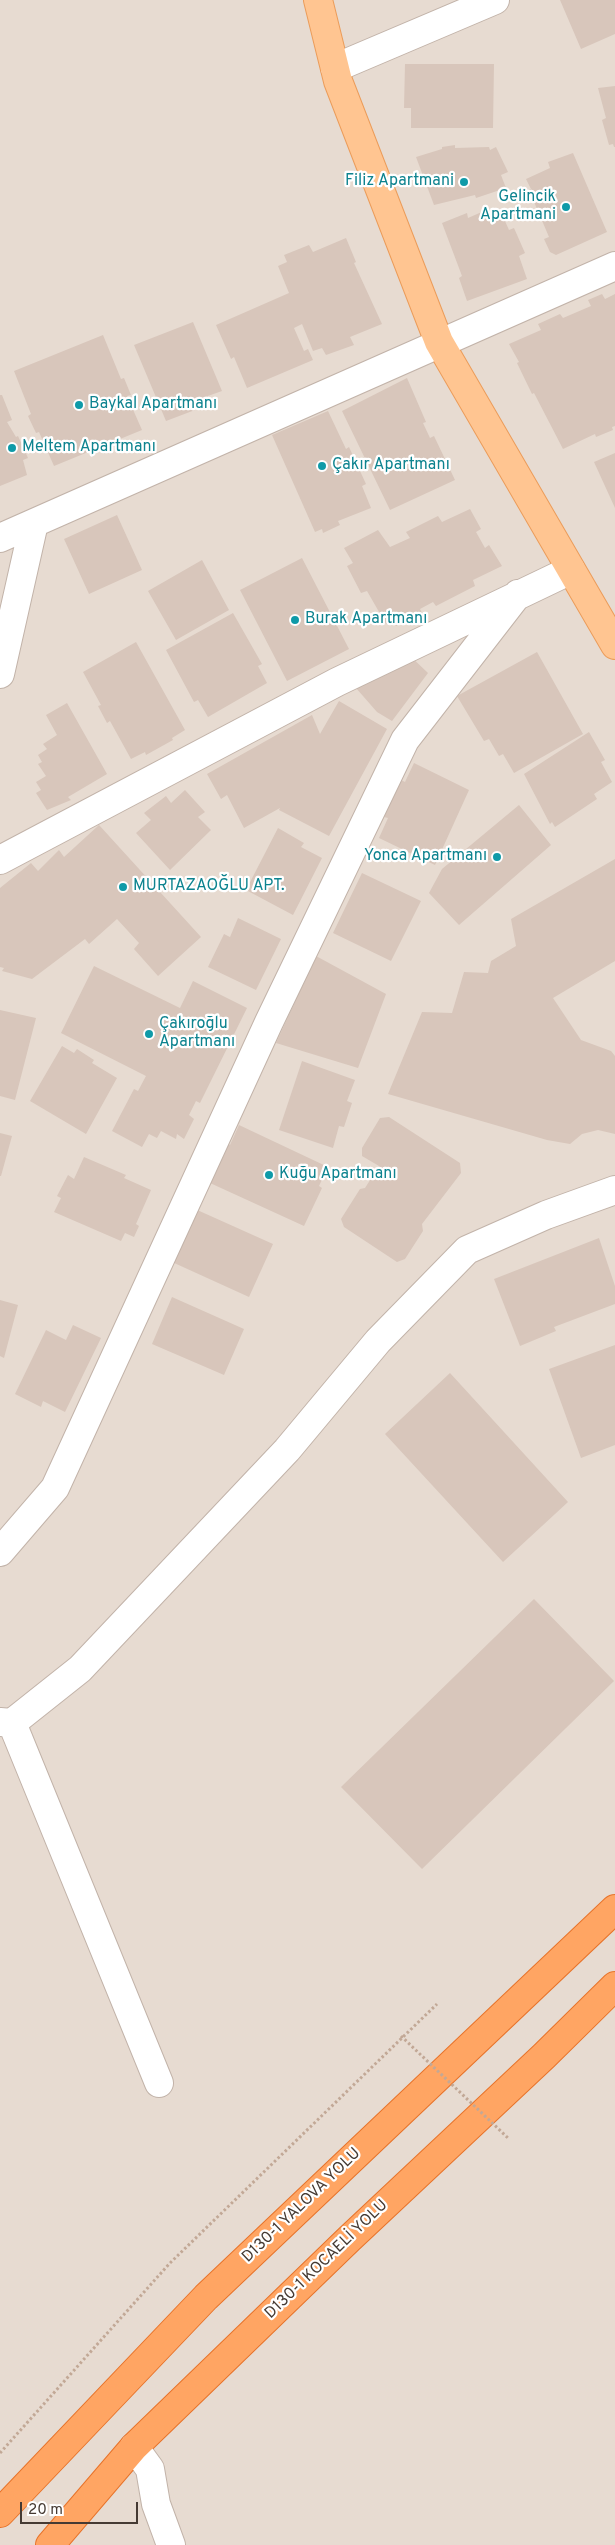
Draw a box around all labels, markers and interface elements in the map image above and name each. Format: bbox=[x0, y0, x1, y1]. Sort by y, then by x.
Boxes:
place label: Filiz Apartmani bbox=[345, 172, 454, 192]
marker: Filiz Apartmani bbox=[458, 176, 470, 188]
place label: Gelincik Apartmani bbox=[480, 188, 556, 226]
marker: Gelincik Apartmani bbox=[560, 201, 572, 213]
place label: Baykal Apartmanı bbox=[89, 395, 217, 415]
marker: Baykal Apartmanı bbox=[73, 399, 85, 411]
place label: Meltem Apartmanı bbox=[22, 438, 156, 458]
marker: Meltem Apartmanı bbox=[6, 442, 18, 454]
place label: Çakır Apartmanı bbox=[332, 456, 450, 476]
marker: Çakır Apartmanı bbox=[316, 460, 328, 472]
place label: Burak Apartmanı bbox=[305, 610, 427, 630]
marker: Burak Apartmanı bbox=[289, 614, 301, 626]
place label: Yonca Apartmanı bbox=[364, 847, 487, 867]
marker: Yonca Apartmanı bbox=[491, 851, 503, 863]
place label: MURTAZAOĞLU APT. bbox=[133, 877, 285, 897]
marker: MURTAZAOĞLU APT. bbox=[117, 881, 129, 893]
place label: Çakıroğlu Apartmanı bbox=[159, 1015, 235, 1053]
marker: Çakıroğlu Apartmanı bbox=[143, 1028, 155, 1040]
place label: Kuğu Apartmanı bbox=[279, 1165, 397, 1185]
marker: Kuğu Apartmanı bbox=[263, 1169, 275, 1181]
street label: D130-1 YALOVA YOLU bbox=[239, 2145, 365, 2267]
street label: D130-1 KOCAELİ YOLU bbox=[262, 2196, 392, 2324]
scale bar bbox=[22, 2492, 140, 2524]
text: 20 m bbox=[28, 2501, 63, 2520]

